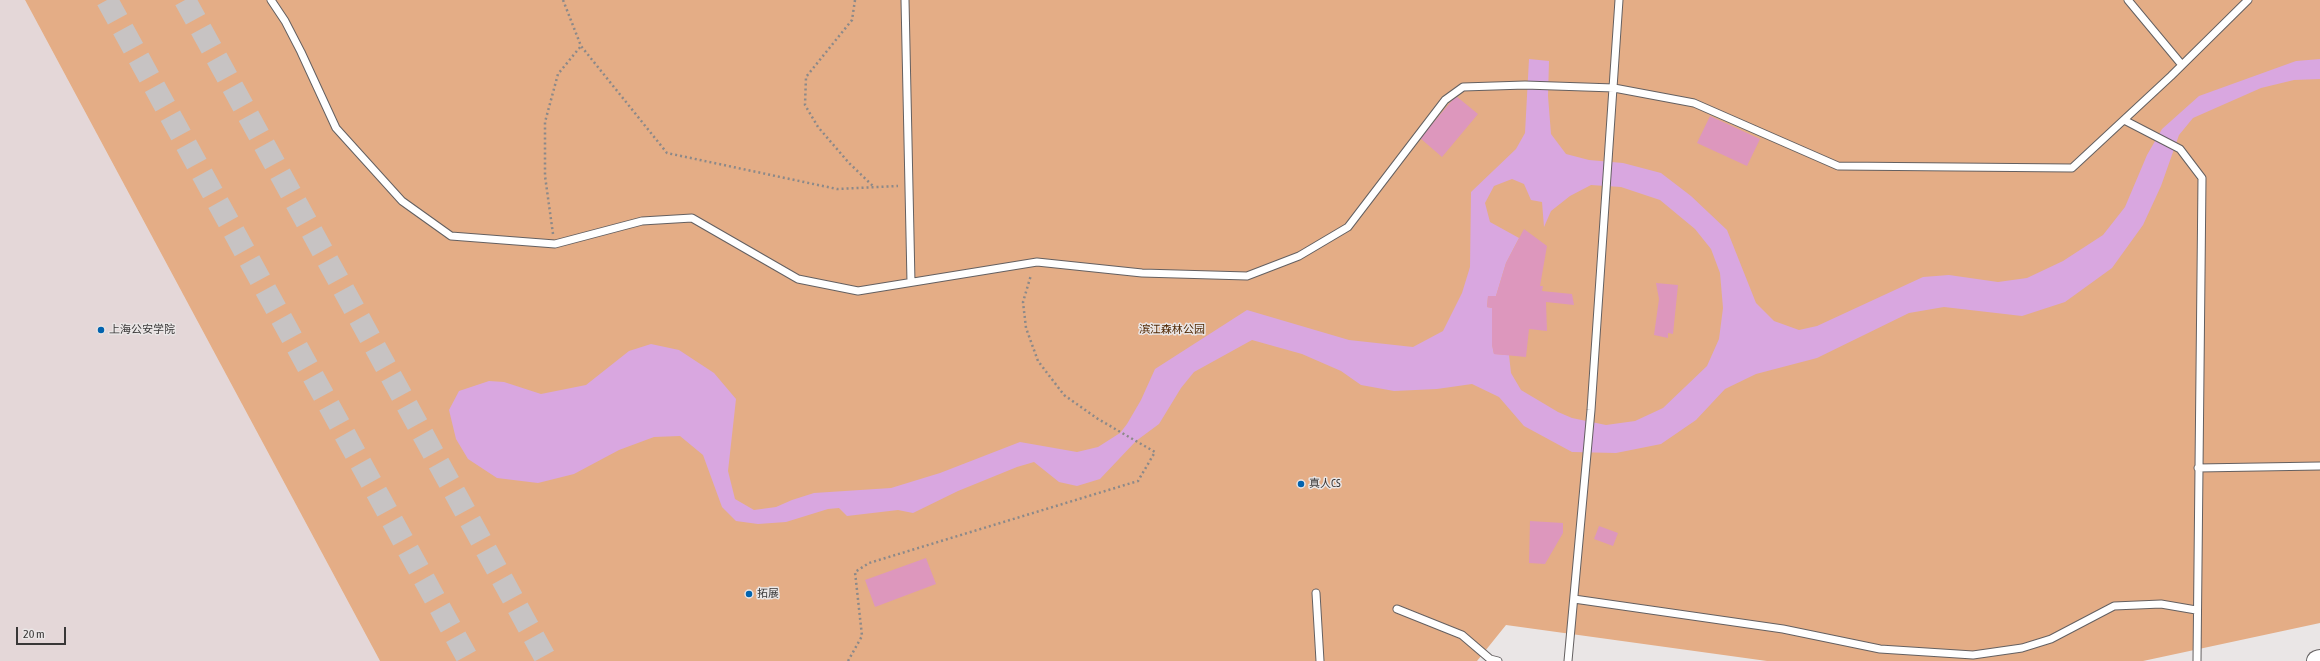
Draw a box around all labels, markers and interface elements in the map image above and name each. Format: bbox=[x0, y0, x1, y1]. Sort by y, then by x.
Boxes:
place label: 上海公安学院 bbox=[109, 323, 175, 337]
park label: 滨江森林公园 bbox=[1139, 323, 1205, 337]
marker: 上海公安学院 bbox=[96, 325, 106, 335]
place label: 真人CS bbox=[1309, 477, 1341, 491]
marker: 真人CS bbox=[1296, 479, 1306, 489]
place label: 拓展 bbox=[757, 587, 779, 601]
marker: 拓展 bbox=[744, 589, 754, 599]
scale bar bbox=[18, 619, 68, 645]
text: 20 m bbox=[23, 627, 45, 641]

